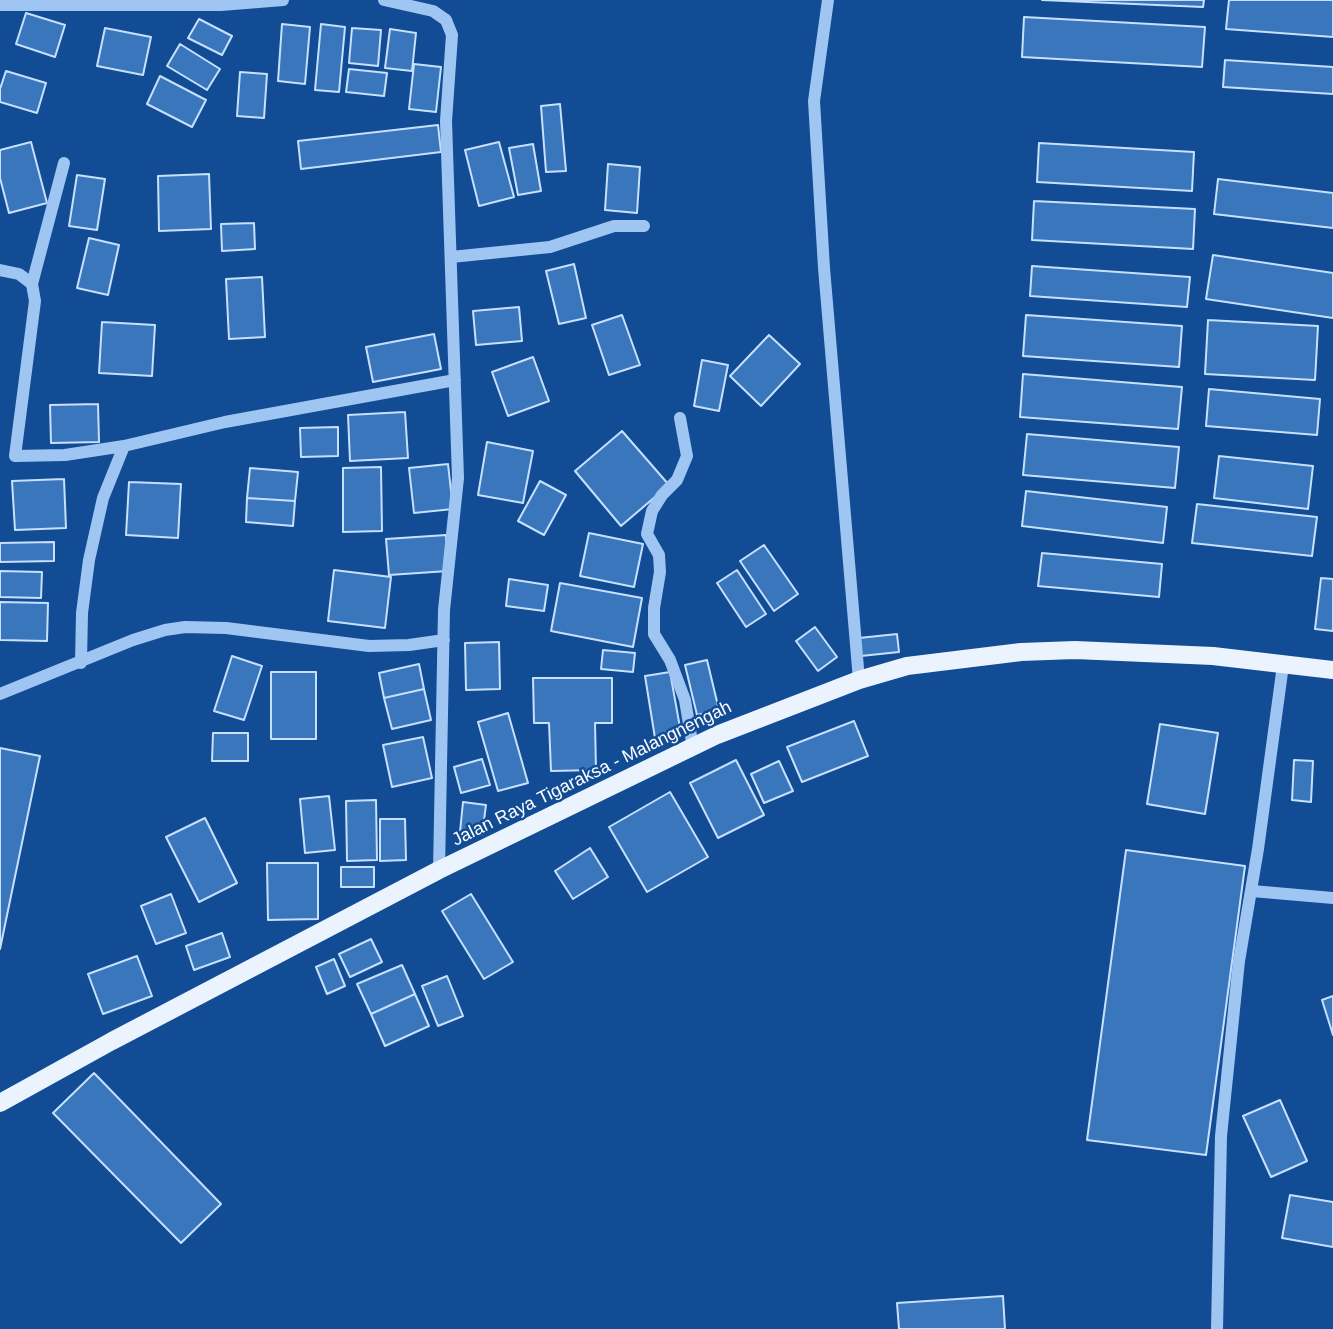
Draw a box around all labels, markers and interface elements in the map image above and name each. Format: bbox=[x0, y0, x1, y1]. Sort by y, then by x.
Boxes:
street label: Jalan Raya Tigaraksa - Malangnengah bbox=[449, 697, 735, 851]

